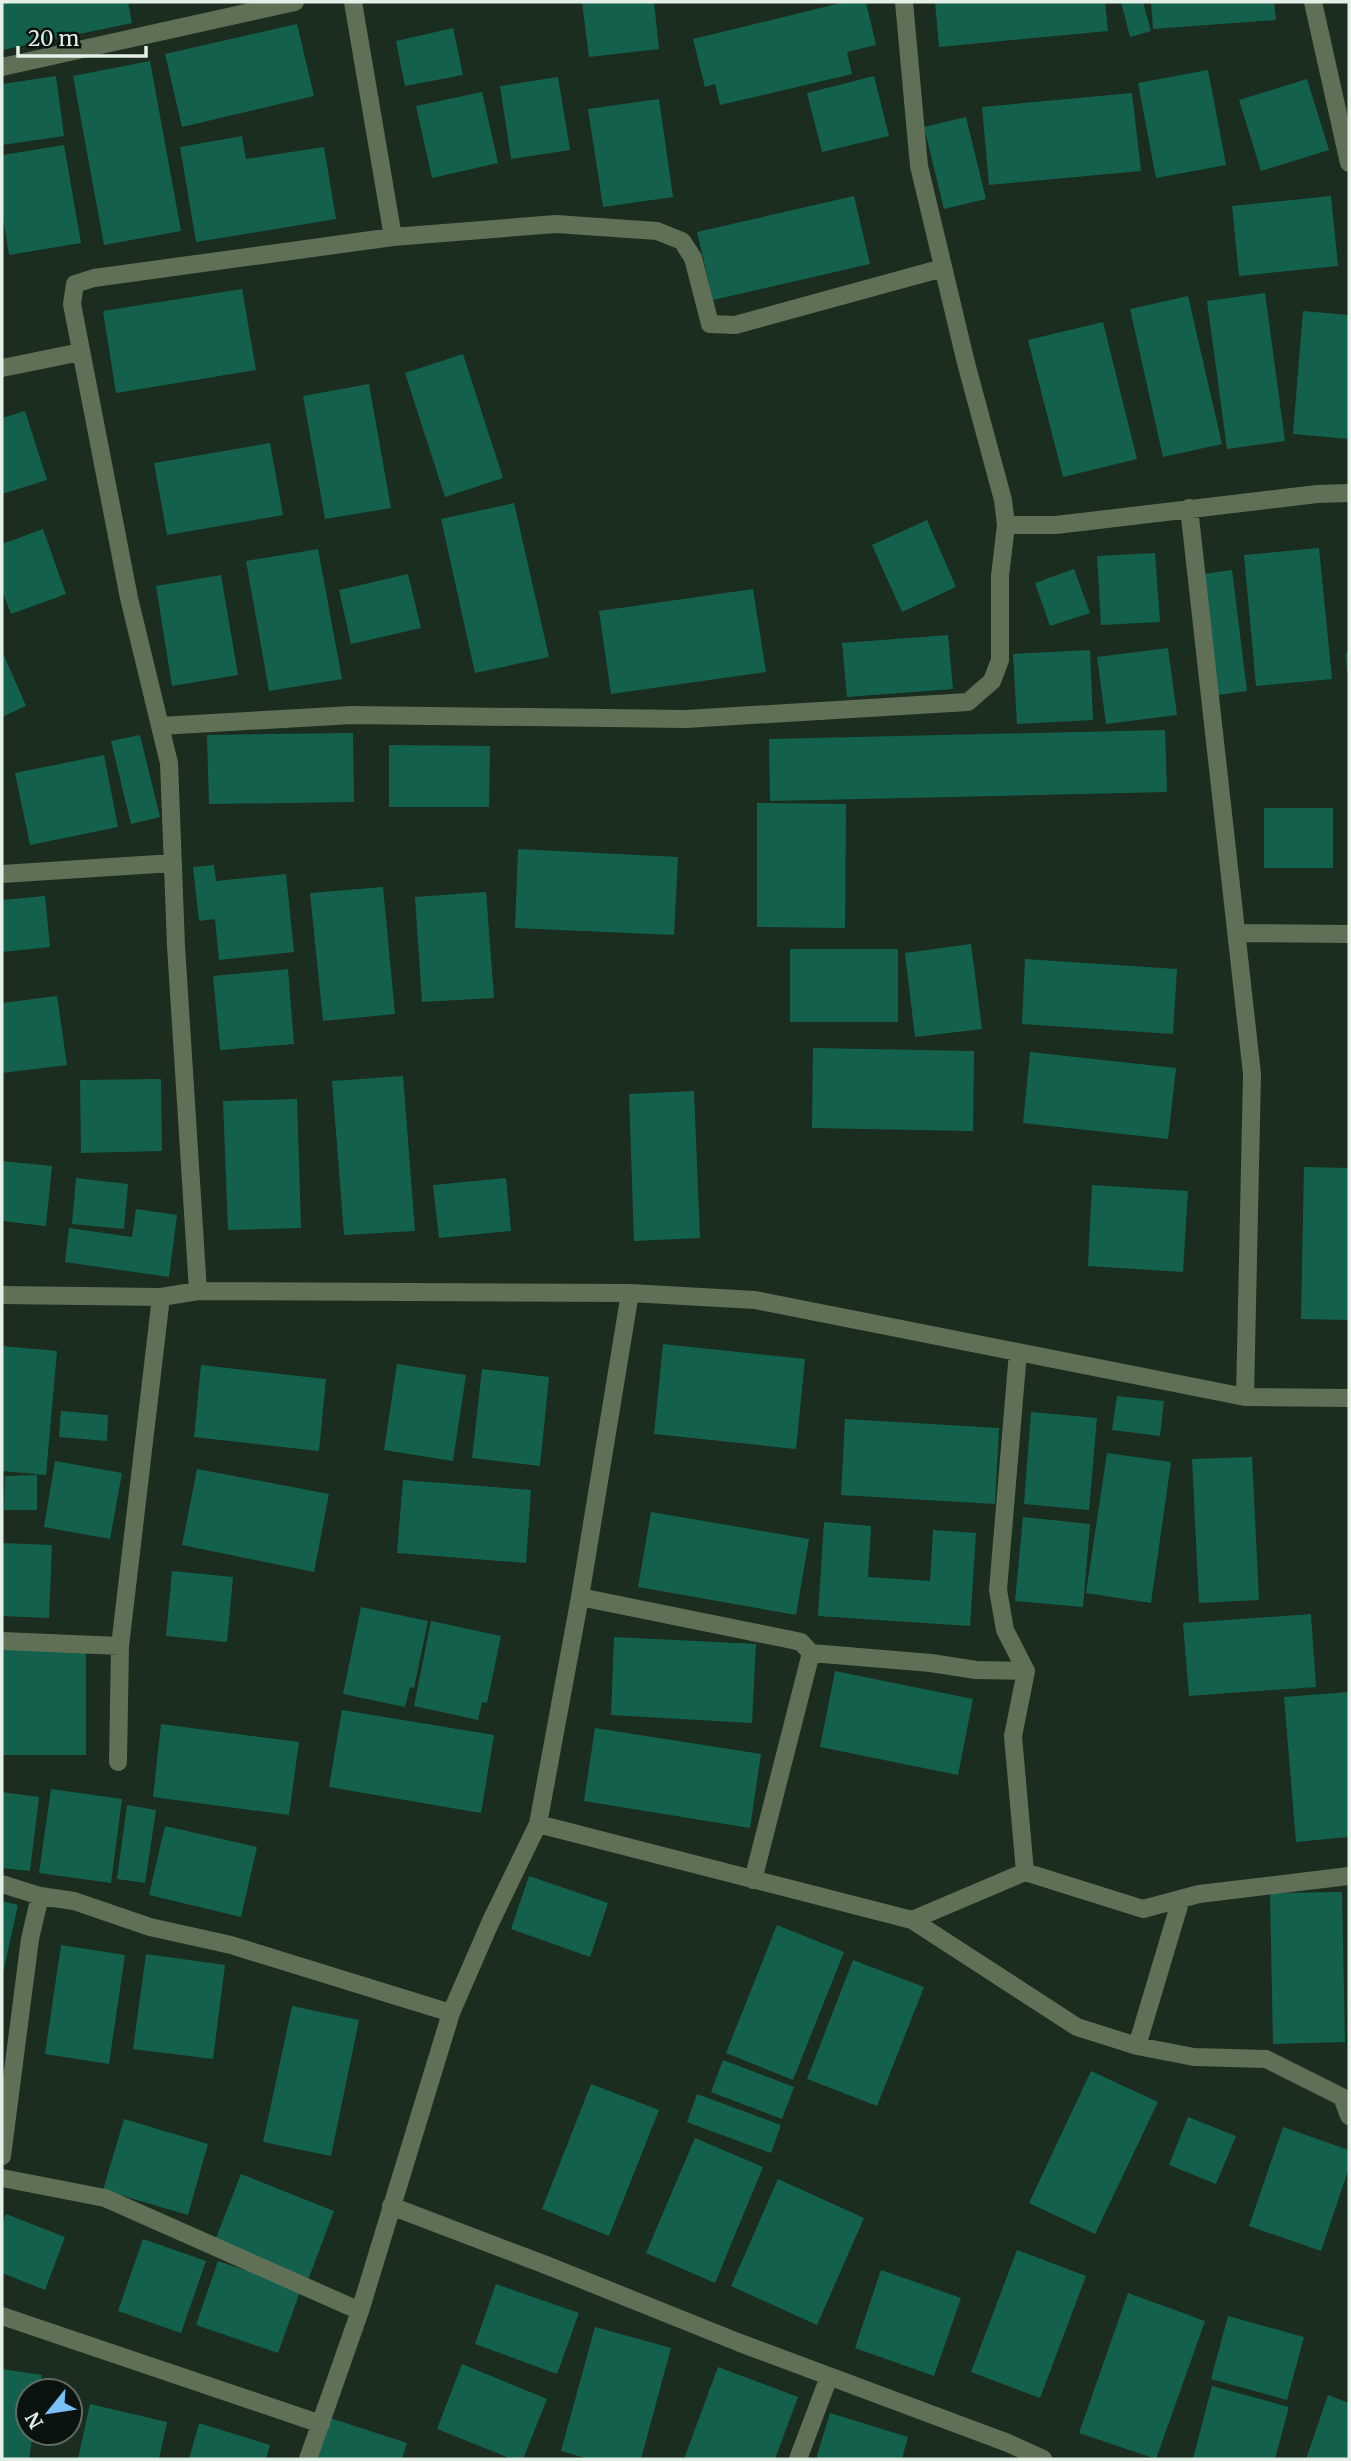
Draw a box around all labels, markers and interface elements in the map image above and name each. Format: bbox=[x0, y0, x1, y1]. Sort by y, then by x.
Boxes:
scale bar bbox=[18, 14, 145, 58]
text: 20 m bbox=[28, 25, 80, 52]
north arrow bbox=[14, 2377, 84, 2447]
text: N bbox=[20, 2408, 48, 2433]

